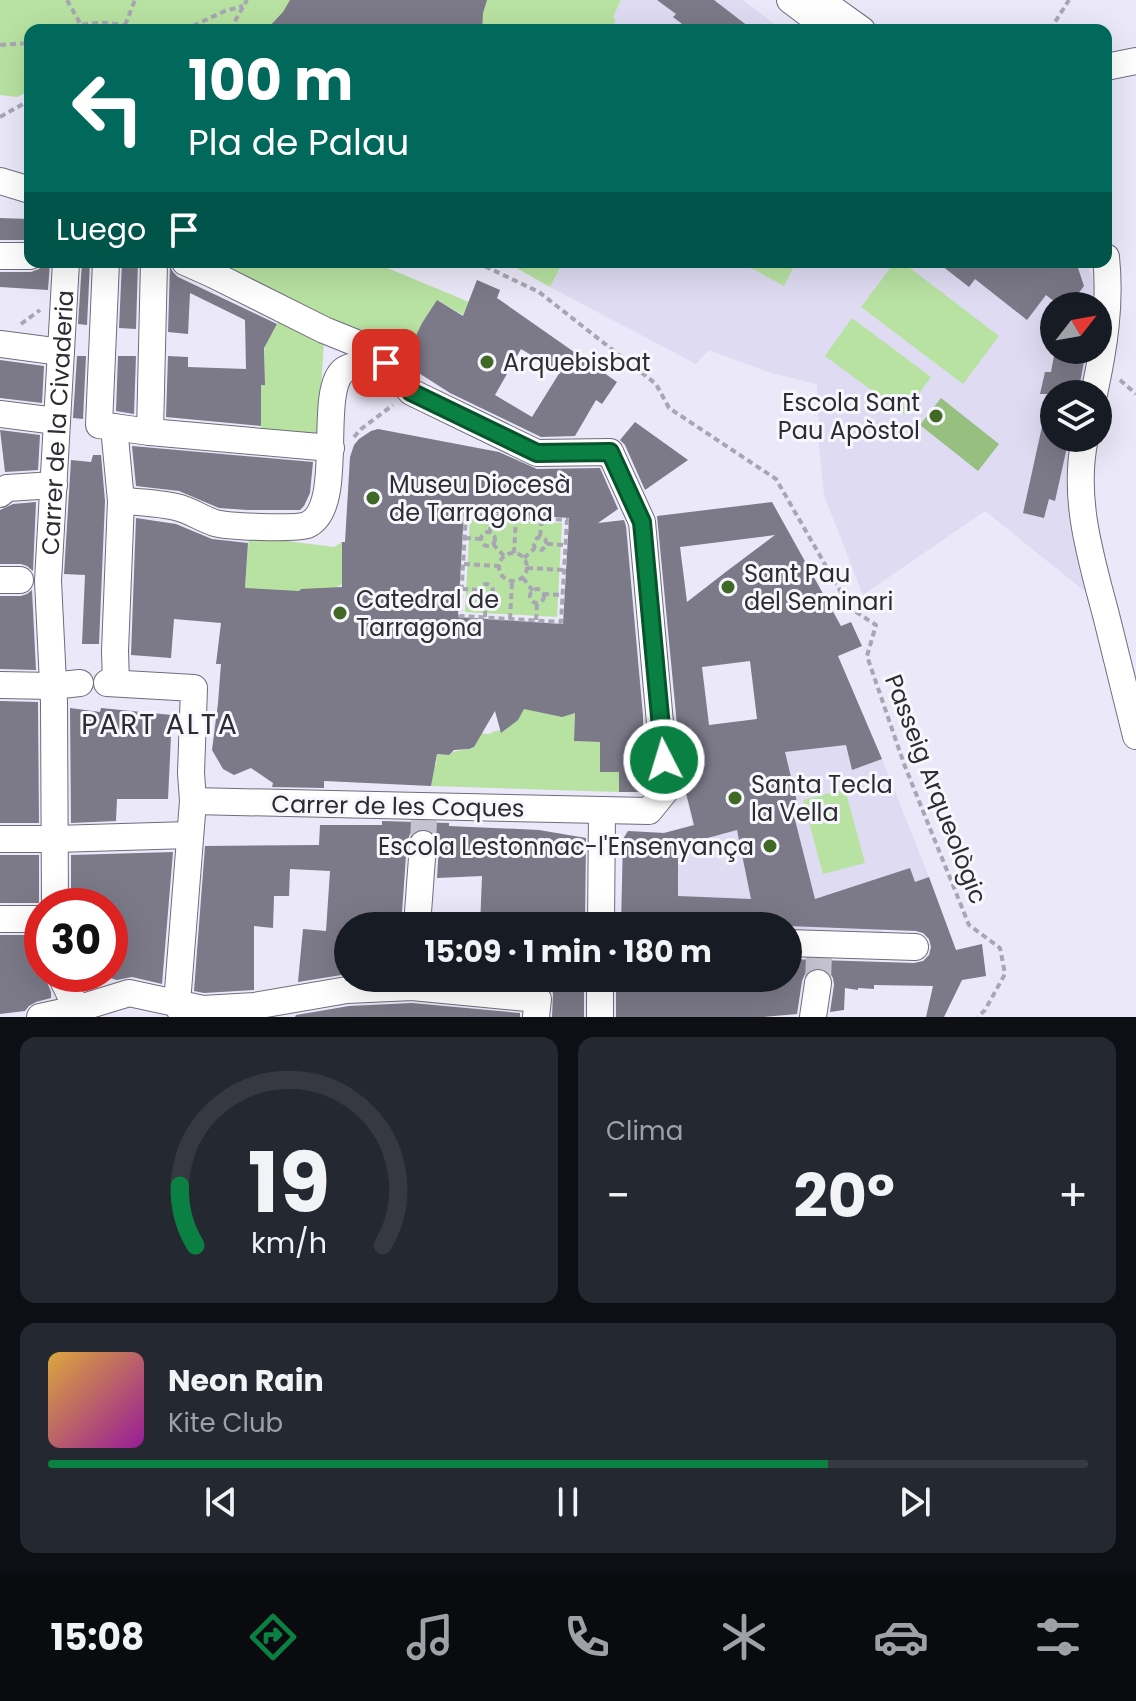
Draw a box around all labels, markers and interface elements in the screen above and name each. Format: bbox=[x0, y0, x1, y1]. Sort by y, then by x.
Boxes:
text: 100 m bbox=[188, 41, 353, 120]
icon: left bbox=[56, 56, 160, 160]
text: Pla de Palau bbox=[188, 117, 409, 168]
text: Luego bbox=[56, 208, 146, 251]
icon: arrive bbox=[162, 208, 206, 252]
street label: Carrer de la Civaderia bbox=[33, 289, 81, 556]
north arrow bbox=[1040, 292, 1112, 364]
map controls bbox=[1040, 292, 1112, 452]
pin bbox=[352, 329, 420, 397]
icon: arrive bbox=[364, 341, 408, 385]
place label: Arquebisbat bbox=[503, 346, 650, 379]
marker: Arquebisbat bbox=[478, 353, 496, 371]
button: layers bbox=[1040, 380, 1112, 452]
place label: Escola Sant Pau Apòstol bbox=[778, 386, 920, 447]
marker: Escola Sant Pau Apòstol bbox=[927, 407, 945, 425]
place label: Museu Diocesà de Tarragona bbox=[389, 468, 571, 529]
marker: Museu Diocesà de Tarragona bbox=[364, 489, 382, 507]
place label: Sant Pau del Seminari bbox=[744, 557, 893, 618]
marker: Sant Pau del Seminari bbox=[719, 578, 737, 596]
place label: Catedral de Tarragona bbox=[356, 583, 499, 644]
marker: Catedral de Tarragona bbox=[331, 604, 349, 622]
street label: Passeig Arqueològic bbox=[877, 669, 995, 909]
district label: PART ALTA bbox=[81, 705, 239, 744]
position arrow bbox=[622, 718, 706, 802]
place label: Santa Tecla la Vella bbox=[751, 768, 893, 829]
street label: Carrer de les Coques bbox=[271, 787, 525, 825]
marker: Santa Tecla la Vella bbox=[726, 789, 744, 807]
place label: Escola Lestonnac-l'Ensenyança bbox=[378, 830, 754, 863]
marker: Escola Lestonnac-l'Ensenyança bbox=[761, 837, 779, 855]
speed limit sign: 30 bbox=[24, 888, 128, 992]
text: 15:09 · 1 min · 180 m bbox=[424, 930, 712, 973]
text: Clima bbox=[606, 1113, 683, 1149]
text: 19 bbox=[248, 1125, 330, 1241]
text: 20° bbox=[794, 1154, 895, 1238]
text: − bbox=[606, 1165, 630, 1226]
text: + bbox=[1058, 1165, 1088, 1226]
text: km/h bbox=[251, 1223, 327, 1263]
text: Neon Rain bbox=[168, 1359, 324, 1402]
text: Kite Club bbox=[168, 1405, 283, 1441]
icon: previous bbox=[199, 1480, 243, 1524]
icon: pause bbox=[546, 1480, 590, 1524]
icon: next bbox=[893, 1480, 937, 1524]
icon: directions bbox=[245, 1609, 301, 1665]
icon: music bbox=[402, 1609, 458, 1665]
icon: phone bbox=[559, 1609, 615, 1665]
icon: climate bbox=[716, 1609, 772, 1665]
icon: car bbox=[873, 1609, 929, 1665]
icon: filters bbox=[1030, 1609, 1086, 1665]
text: 15:08 bbox=[50, 1612, 144, 1663]

